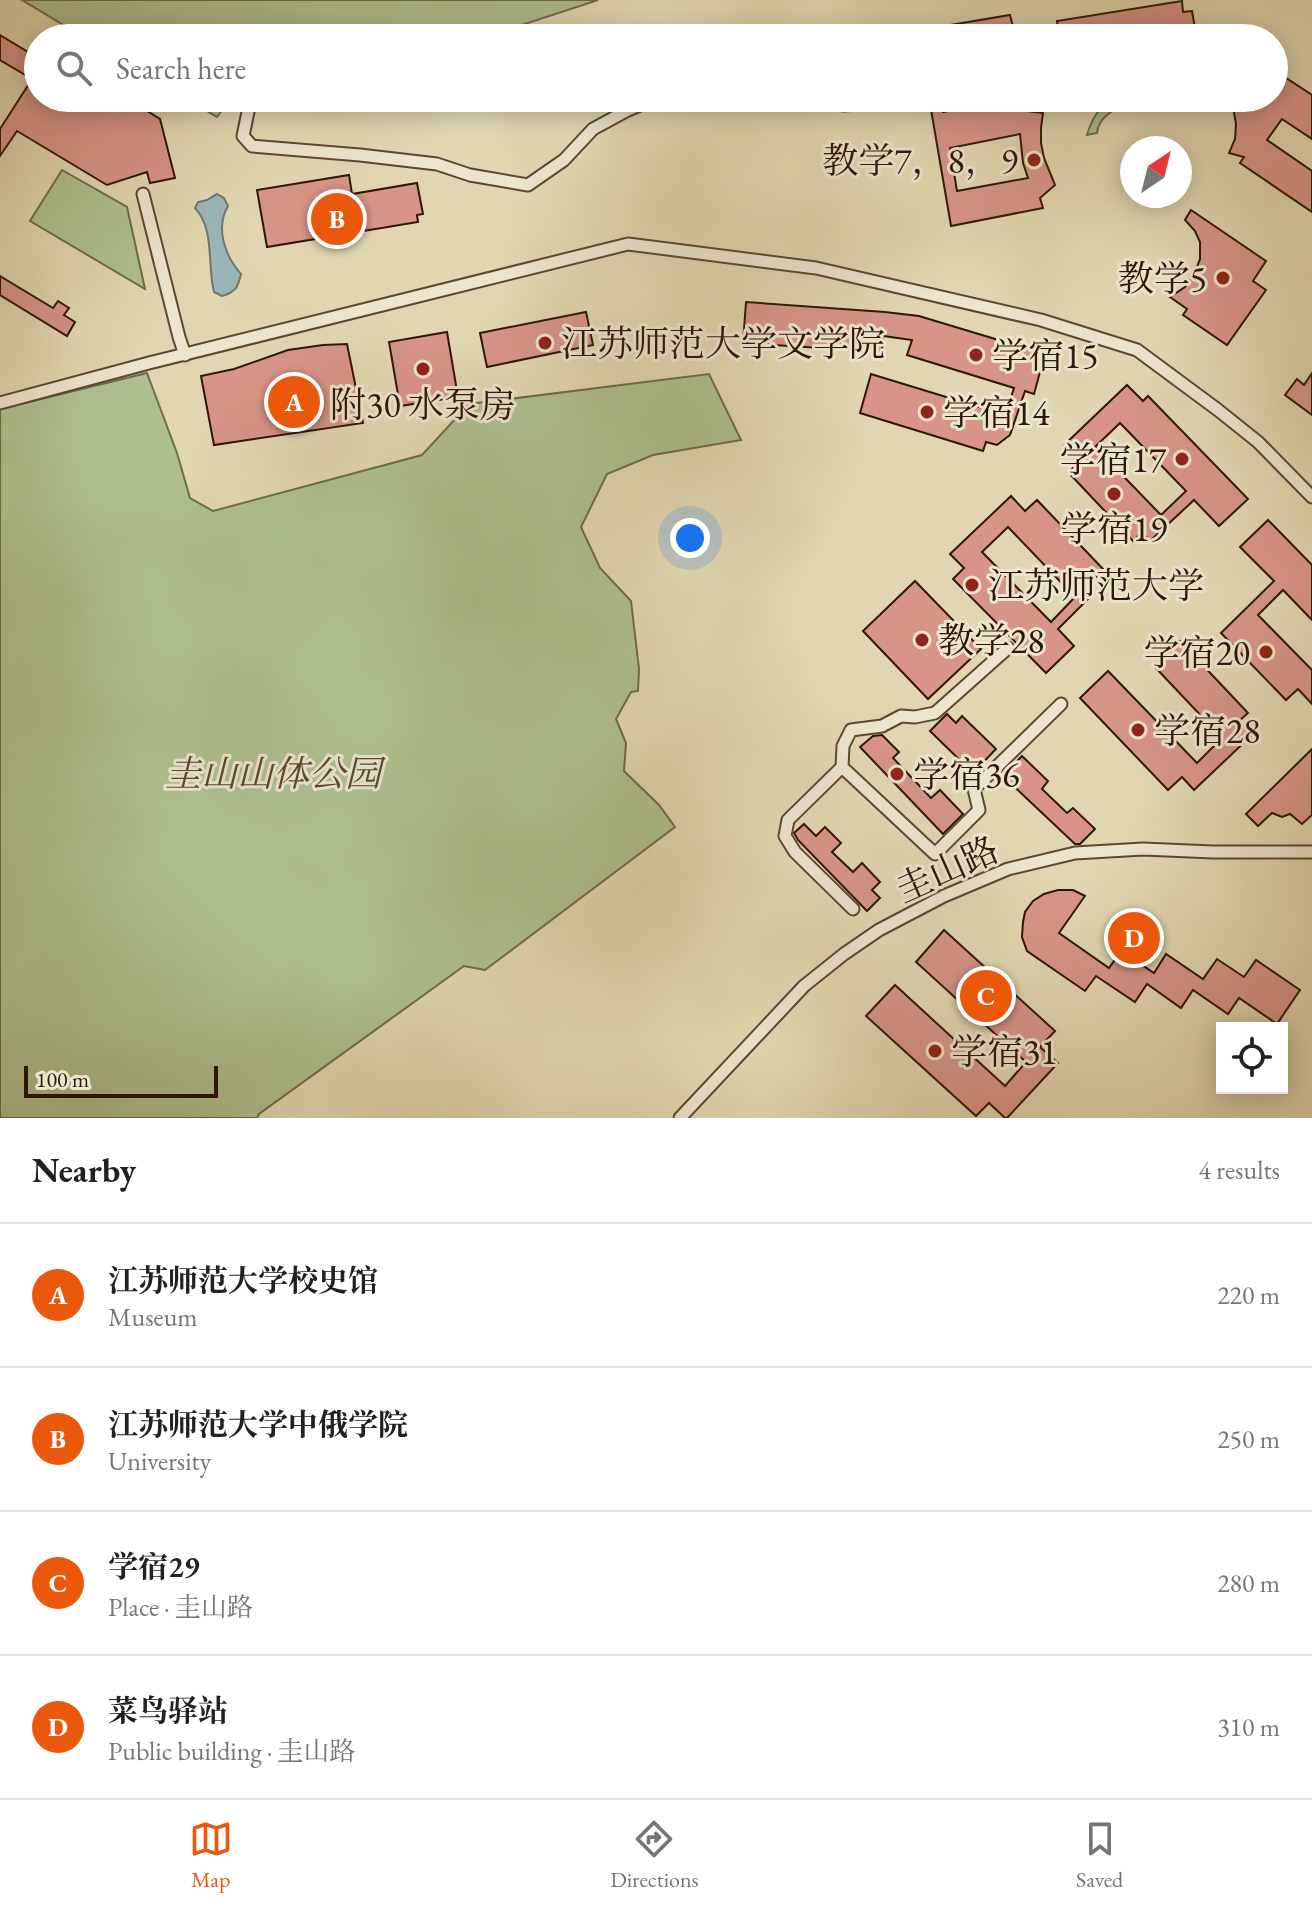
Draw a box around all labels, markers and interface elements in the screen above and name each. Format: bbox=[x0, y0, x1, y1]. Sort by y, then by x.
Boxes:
search box bbox=[24, 24, 1288, 112]
icon: search bbox=[52, 46, 96, 90]
text: Search here bbox=[116, 49, 246, 88]
north arrow bbox=[1120, 136, 1192, 208]
place label: 教学7，8，9 bbox=[822, 137, 1018, 184]
marker: 教学7，8，9 bbox=[1025, 151, 1043, 169]
pin: B bbox=[311, 189, 363, 249]
place label: 教学5 bbox=[1118, 255, 1207, 302]
marker: 教学5 bbox=[1214, 269, 1232, 287]
place label: 江苏师范大学文学院 bbox=[561, 320, 885, 367]
place label: 学宿15 bbox=[992, 332, 1099, 379]
marker: 江苏师范大学文学院 bbox=[536, 334, 554, 352]
marker: 学宿15 bbox=[967, 346, 985, 364]
marker: 附30 水泵房 bbox=[414, 360, 432, 378]
pin: A bbox=[268, 372, 320, 432]
place label: 附30 水泵房 bbox=[330, 381, 516, 428]
place label: 学宿14 bbox=[943, 389, 1050, 436]
marker: 学宿14 bbox=[918, 403, 936, 421]
place label: 学宿17 bbox=[1059, 436, 1167, 483]
marker: 学宿17 bbox=[1173, 450, 1191, 468]
marker: 学宿19 bbox=[1105, 485, 1123, 503]
place label: 学宿19 bbox=[1061, 505, 1167, 552]
your location bbox=[670, 518, 710, 558]
place label: 江苏师范大学 bbox=[988, 562, 1204, 609]
marker: 江苏师范大学 bbox=[963, 576, 981, 594]
place label: 教学28 bbox=[938, 617, 1045, 664]
place label: 学宿20 bbox=[1143, 629, 1250, 676]
marker: 教学28 bbox=[913, 631, 931, 649]
marker: 学宿20 bbox=[1257, 643, 1275, 661]
place label: 学宿28 bbox=[1154, 707, 1261, 754]
marker: 学宿28 bbox=[1129, 721, 1147, 739]
park label: 圭山山体公园 bbox=[165, 750, 386, 797]
place label: 学宿36 bbox=[913, 751, 1020, 798]
marker: 学宿36 bbox=[888, 765, 906, 783]
street label: 圭山路 bbox=[888, 826, 1006, 912]
pin: D bbox=[1108, 908, 1160, 968]
pin: C bbox=[960, 966, 1012, 1026]
map controls bbox=[1216, 1022, 1288, 1094]
button: locate bbox=[1216, 1022, 1288, 1094]
place label: 学宿31 bbox=[951, 1028, 1058, 1075]
marker: 学宿31 bbox=[926, 1042, 944, 1060]
scale bar bbox=[24, 1062, 218, 1098]
text: 100 m bbox=[36, 1065, 89, 1094]
text: Nearby bbox=[32, 1148, 136, 1192]
text: 4 results bbox=[1199, 1153, 1280, 1187]
text: 江苏师范大学校史馆 bbox=[108, 1261, 378, 1300]
text: A bbox=[49, 1278, 67, 1312]
text: 220 m bbox=[1217, 1278, 1280, 1312]
text: Museum bbox=[108, 1300, 198, 1334]
text: 江苏师范大学中俄学院 bbox=[108, 1405, 408, 1444]
text: B bbox=[50, 1422, 66, 1456]
text: 250 m bbox=[1217, 1422, 1280, 1456]
text: University bbox=[108, 1444, 211, 1478]
text: 学宿29 bbox=[108, 1547, 200, 1586]
text: C bbox=[49, 1566, 67, 1600]
text: 280 m bbox=[1217, 1566, 1280, 1600]
text: Place · 圭山路 bbox=[108, 1590, 253, 1624]
text: 菜鸟驿站 bbox=[108, 1691, 228, 1730]
text: D bbox=[48, 1710, 68, 1744]
text: 310 m bbox=[1217, 1710, 1280, 1744]
text: Public building · 圭山路 bbox=[108, 1734, 355, 1768]
tab: Map bbox=[189, 1817, 233, 1894]
tab: Directions bbox=[610, 1817, 699, 1894]
tab: Saved bbox=[1076, 1817, 1123, 1894]

